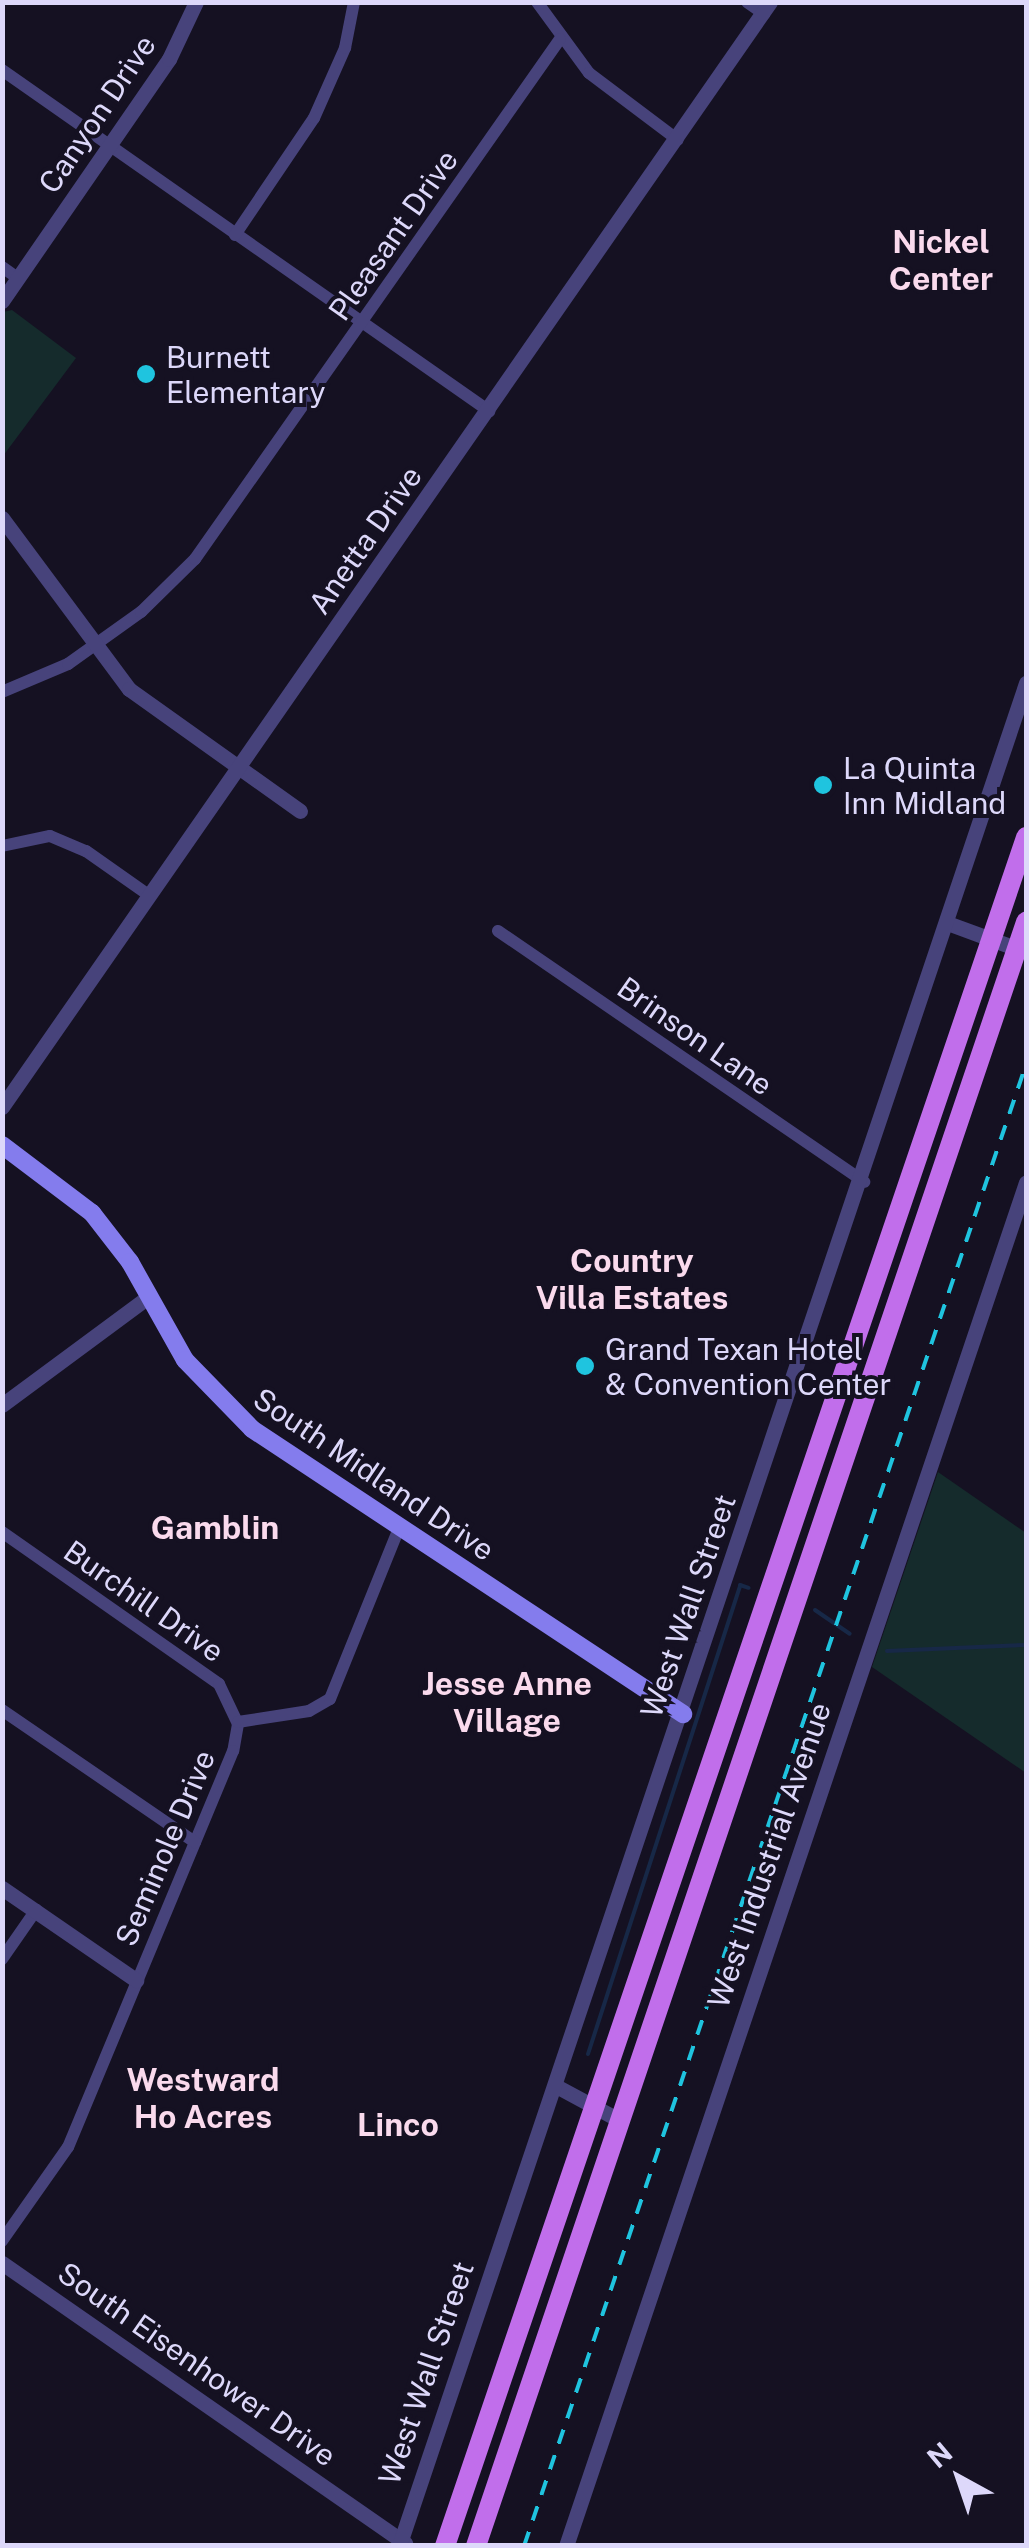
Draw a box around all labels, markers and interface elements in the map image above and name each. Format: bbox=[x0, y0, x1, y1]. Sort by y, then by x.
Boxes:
street label: Canyon Drive bbox=[31, 28, 163, 200]
street label: Pleasant Drive bbox=[321, 143, 465, 327]
district label: Nickel Center bbox=[889, 224, 993, 299]
place label: Burnett Elementary bbox=[166, 339, 325, 410]
marker: Burnett Elementary bbox=[135, 363, 157, 385]
street label: Anetta Drive bbox=[301, 459, 429, 621]
place label: La Quinta Inn Midland bbox=[843, 750, 1006, 820]
marker: La Quinta Inn Midland bbox=[812, 774, 834, 796]
street label: Brinson Lane bbox=[611, 969, 779, 1103]
district label: Country Villa Estates bbox=[536, 1243, 728, 1318]
place label: Grand Texan Hotel & Convention Center bbox=[605, 1331, 891, 1402]
marker: Grand Texan Hotel & Convention Center bbox=[574, 1355, 596, 1377]
street label: South Midland Drive bbox=[247, 1380, 501, 1568]
street label: West Wall Street bbox=[633, 1489, 743, 1723]
district label: Gamblin bbox=[151, 1509, 279, 1547]
street label: Burchill Drive bbox=[57, 1533, 231, 1669]
district label: Jesse Anne Village bbox=[422, 1666, 592, 1741]
street label: West Industrial Avenue bbox=[700, 1698, 838, 2012]
street label: Seminole Drive bbox=[108, 1745, 222, 1951]
district label: Westward Ho Acres bbox=[126, 2062, 280, 2137]
district label: Linco bbox=[357, 2106, 439, 2144]
street label: South Eisenhower Drive bbox=[51, 2254, 343, 2474]
street label: West Wall Street bbox=[371, 2256, 481, 2490]
north arrow bbox=[909, 2428, 1009, 2528]
text: N bbox=[920, 2435, 958, 2474]

